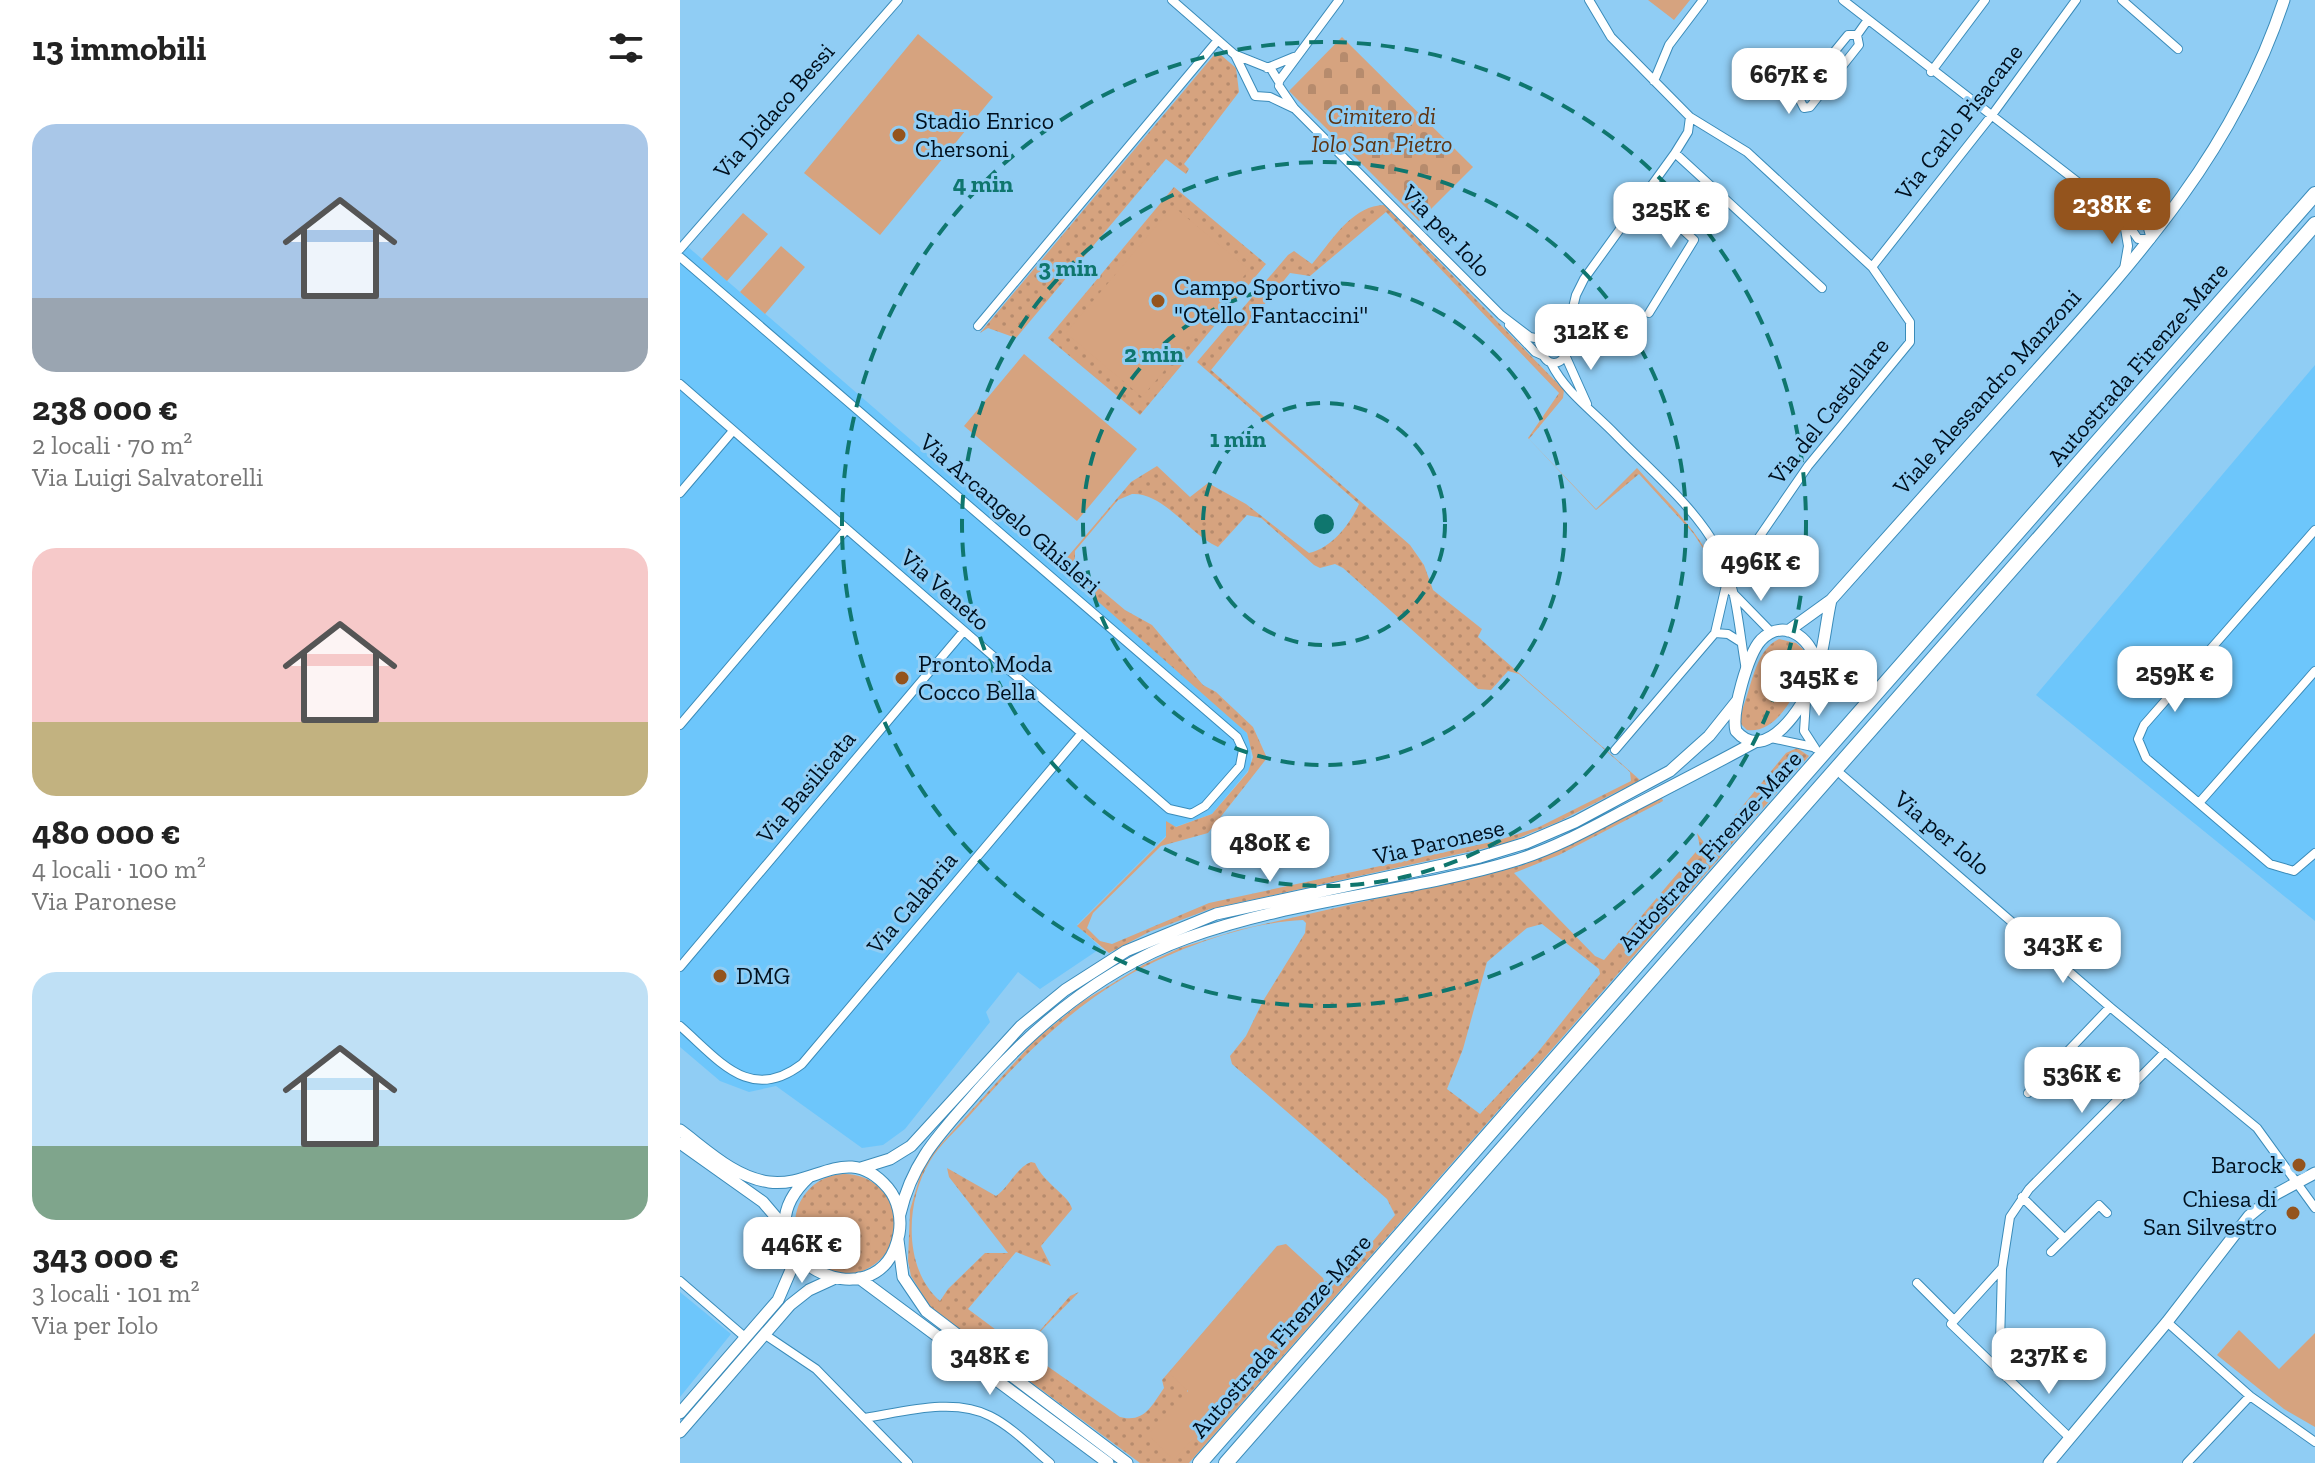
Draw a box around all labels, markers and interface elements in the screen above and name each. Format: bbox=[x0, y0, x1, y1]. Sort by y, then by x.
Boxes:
icon: filters bbox=[604, 26, 648, 70]
text: 13 immobili bbox=[32, 28, 207, 69]
street label: Via Didaco Bessi bbox=[706, 37, 840, 185]
street label: Via Carlo Pisacane bbox=[1888, 38, 2029, 206]
pin: 667K € bbox=[1724, 48, 1854, 116]
text: 667K € bbox=[1750, 58, 1828, 90]
park label: Cimitero di Iolo San Pietro bbox=[1311, 101, 1453, 158]
place label: Stadio Enrico Chersoni bbox=[915, 106, 1054, 163]
marker: Stadio Enrico Chersoni bbox=[890, 126, 908, 144]
text: 4 min bbox=[953, 169, 1013, 198]
icon: home bbox=[268, 176, 412, 320]
street label: Via per Iolo bbox=[1395, 178, 1497, 283]
pin: 238K € bbox=[2047, 178, 2177, 246]
pin: 325K € bbox=[1606, 182, 1736, 250]
text: 238K € bbox=[2072, 188, 2152, 220]
text: 325K € bbox=[1631, 192, 1711, 224]
text: 3 min bbox=[1038, 253, 1098, 282]
street label: Autostrada Firenze-Mare bbox=[2041, 256, 2234, 471]
place label: Campo Sportivo "Otello Fantaccini" bbox=[1174, 272, 1368, 329]
street label: Viale Alessandro Manzoni bbox=[1886, 283, 2087, 501]
marker: Campo Sportivo "Otello Fantaccini" bbox=[1149, 292, 1167, 310]
pin: 312K € bbox=[1526, 304, 1656, 372]
text: 312K € bbox=[1553, 314, 1629, 346]
street label: Via del Castellare bbox=[1762, 331, 1895, 491]
text: 2 min bbox=[1124, 339, 1184, 368]
text: 238 000 € bbox=[32, 388, 178, 429]
text: 1 min bbox=[1210, 424, 1266, 453]
street label: Via Arcangelo Ghisleri bbox=[913, 426, 1107, 600]
text: 2 locali · 70 m² bbox=[32, 429, 192, 461]
text: Via Luigi Salvatorelli bbox=[32, 461, 263, 493]
centre of rings bbox=[1310, 510, 1338, 538]
pin: 496K € bbox=[1696, 535, 1826, 603]
street label: Via Veneto bbox=[894, 542, 996, 636]
text: 496K € bbox=[1721, 545, 1801, 577]
icon: home bbox=[268, 600, 412, 744]
pin: 259K € bbox=[2110, 646, 2240, 714]
place label: Pronto Moda Cocco Bella bbox=[918, 649, 1053, 706]
pin: 345K € bbox=[1754, 650, 1884, 718]
text: 259K € bbox=[2135, 656, 2215, 688]
text: 345K € bbox=[1779, 660, 1859, 692]
marker: Pronto Moda Cocco Bella bbox=[893, 669, 911, 687]
street label: Via Basilicata bbox=[749, 724, 861, 850]
street label: Autostrada Firenze-Mare bbox=[1612, 744, 1808, 957]
street label: Via per Iolo bbox=[1888, 783, 1996, 881]
text: 480 000 € bbox=[32, 812, 181, 853]
street label: Via Paronese bbox=[1370, 812, 1507, 871]
pin: 480K € bbox=[1205, 816, 1335, 884]
text: 480K € bbox=[1229, 826, 1311, 858]
street label: Via Calabria bbox=[860, 845, 963, 961]
text: 4 locali · 100 m² bbox=[32, 853, 206, 885]
text: Via Paronese bbox=[32, 885, 176, 917]
pin: 343K € bbox=[1998, 917, 2128, 985]
text: 343K € bbox=[2023, 927, 2103, 959]
place label: DMG bbox=[736, 961, 790, 990]
marker: DMG bbox=[711, 967, 729, 985]
icon: home bbox=[268, 1024, 412, 1168]
pin: 536K € bbox=[2017, 1047, 2147, 1115]
text: 536K € bbox=[2042, 1057, 2122, 1089]
place label: Barock bbox=[2211, 1150, 2284, 1179]
marker: Barock bbox=[2290, 1156, 2308, 1174]
place label: Chiesa di San Silvestro bbox=[2143, 1184, 2277, 1241]
marker: Chiesa di San Silvestro bbox=[2284, 1204, 2302, 1222]
pin: 446K € bbox=[737, 1217, 867, 1285]
text: 446K € bbox=[761, 1227, 843, 1259]
street label: Autostrada Firenze-Mare bbox=[1184, 1228, 1377, 1443]
text: 343 000 € bbox=[32, 1236, 179, 1277]
text: 3 locali · 101 m² bbox=[32, 1277, 200, 1309]
text: Via per Iolo bbox=[32, 1309, 158, 1341]
pin: 237K € bbox=[1984, 1328, 2114, 1396]
pin: 348K € bbox=[925, 1329, 1055, 1397]
text: 237K € bbox=[2010, 1338, 2088, 1370]
text: 348K € bbox=[950, 1339, 1030, 1371]

